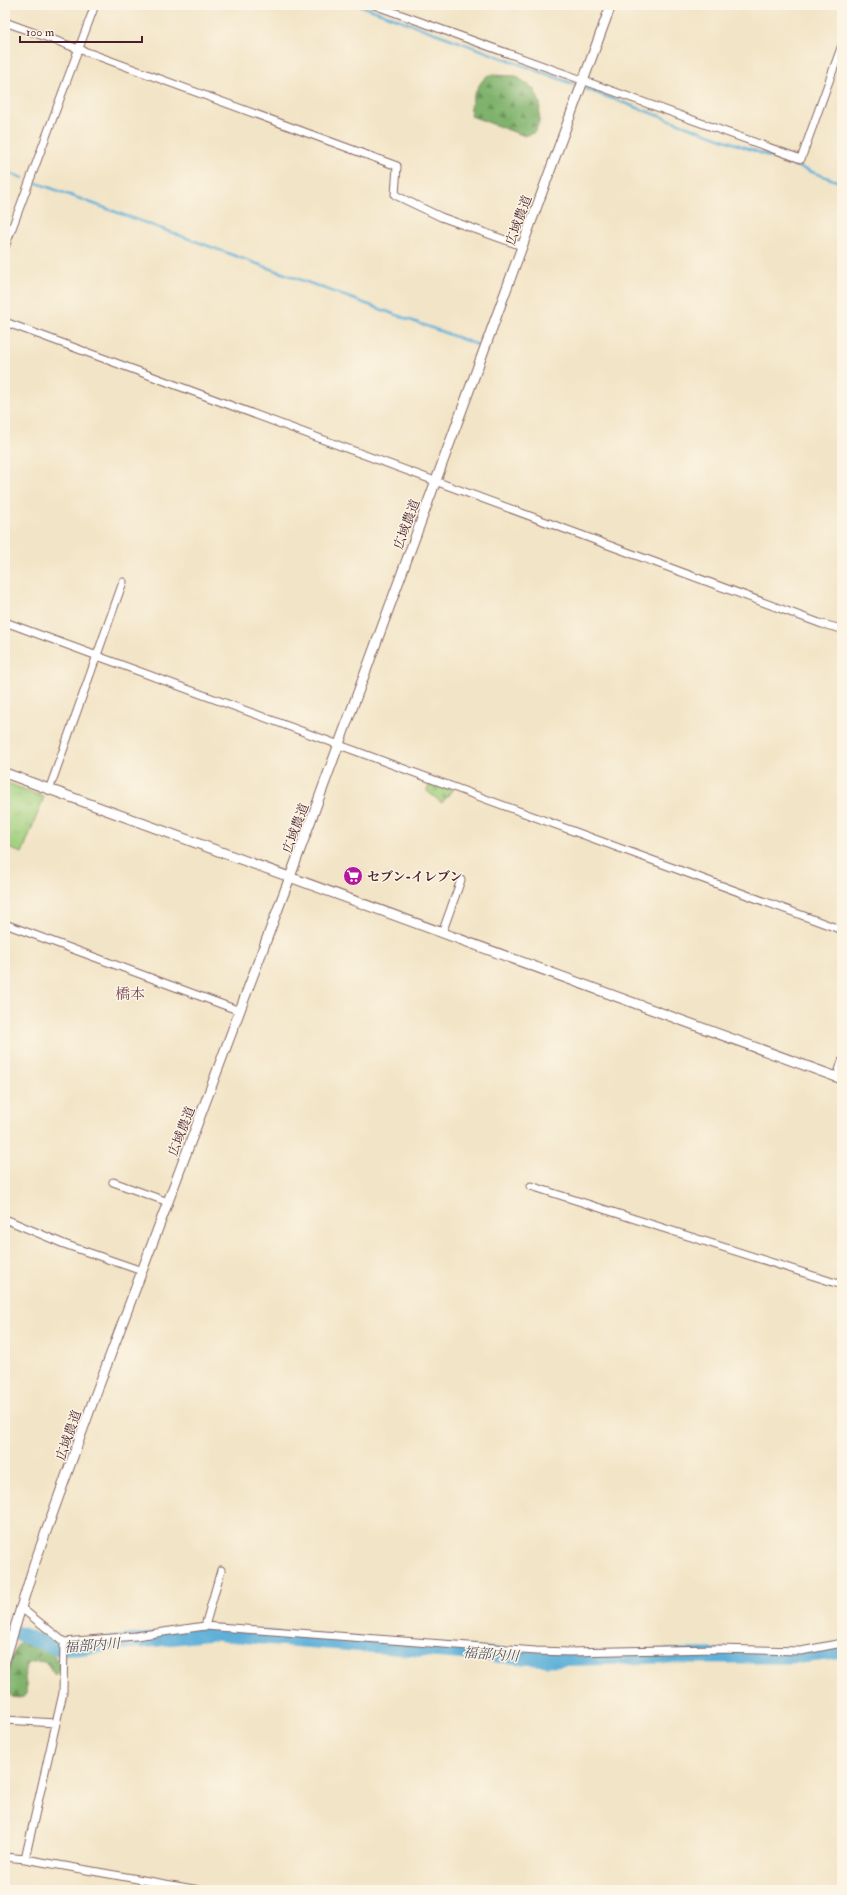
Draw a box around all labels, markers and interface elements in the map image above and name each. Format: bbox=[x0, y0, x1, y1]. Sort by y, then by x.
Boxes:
scale bar bbox=[20, 18, 142, 44]
text: 100 m bbox=[26, 25, 55, 40]
street label: 広域農道 bbox=[503, 193, 535, 248]
street label: 広域農道 bbox=[391, 497, 423, 552]
street label: 広域農道 bbox=[280, 801, 312, 856]
supermarket icon: セブン-イレブン bbox=[342, 865, 364, 887]
place label: セブン-イレブン bbox=[367, 869, 462, 885]
district label: 橋本 bbox=[115, 985, 145, 1004]
street label: 広域農道 bbox=[165, 1104, 199, 1159]
street label: 広域農道 bbox=[53, 1408, 85, 1463]
water label: 福部内川 bbox=[64, 1635, 123, 1656]
water label: 福部内川 bbox=[462, 1644, 521, 1665]

